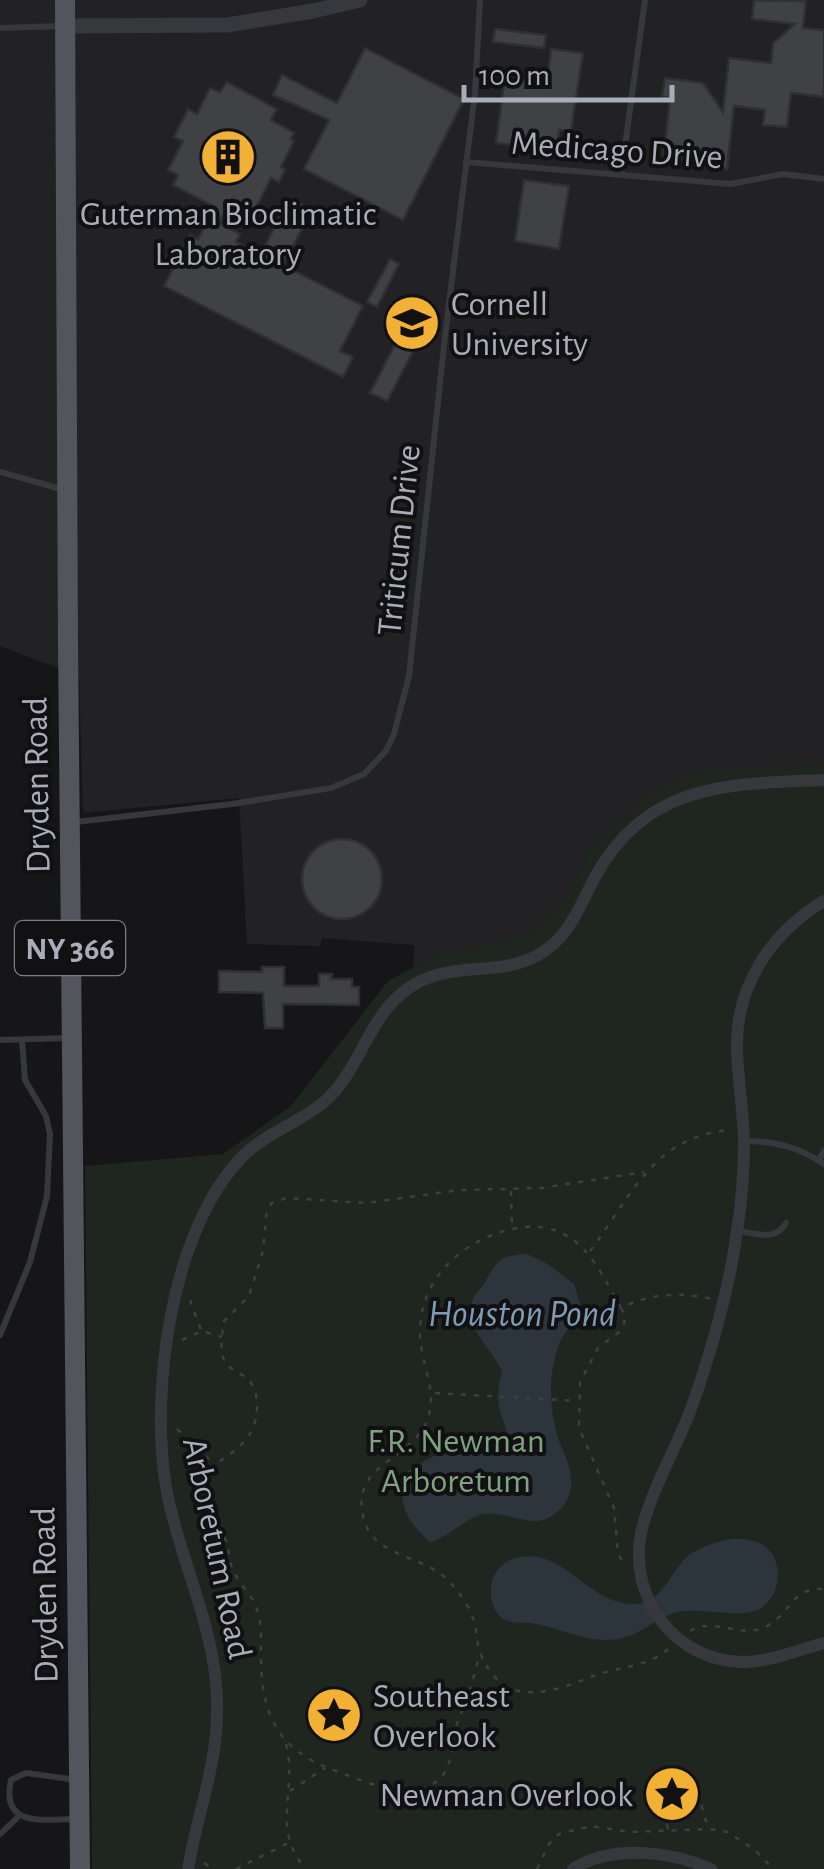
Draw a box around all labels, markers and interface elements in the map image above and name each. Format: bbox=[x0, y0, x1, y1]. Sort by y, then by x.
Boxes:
scale bar bbox=[464, 40, 672, 102]
text: 100 m bbox=[479, 61, 550, 91]
street label: Medicago Drive bbox=[510, 126, 724, 175]
building icon: Guterman Bioclimatic Laboratory bbox=[198, 127, 258, 187]
place label: Guterman Bioclimatic Laboratory bbox=[80, 197, 376, 272]
place label: Cornell University bbox=[451, 287, 588, 362]
school or university icon: Cornell University bbox=[382, 293, 442, 353]
street label: Triticum Drive bbox=[372, 443, 427, 637]
street label: Dryden Road bbox=[18, 696, 57, 874]
road number: NY 366 bbox=[15, 921, 125, 975]
water label: Houston Pond bbox=[428, 1296, 616, 1334]
park label: F.R. Newman Arboretum bbox=[367, 1424, 545, 1499]
street label: Arboretum Road bbox=[176, 1434, 257, 1662]
street label: Dryden Road bbox=[26, 1506, 65, 1684]
place label: Southeast Overlook bbox=[373, 1679, 510, 1754]
place icon: Southeast Overlook bbox=[304, 1685, 364, 1745]
place icon: Newman Overlook bbox=[642, 1764, 702, 1824]
place label: Newman Overlook bbox=[379, 1778, 633, 1813]

